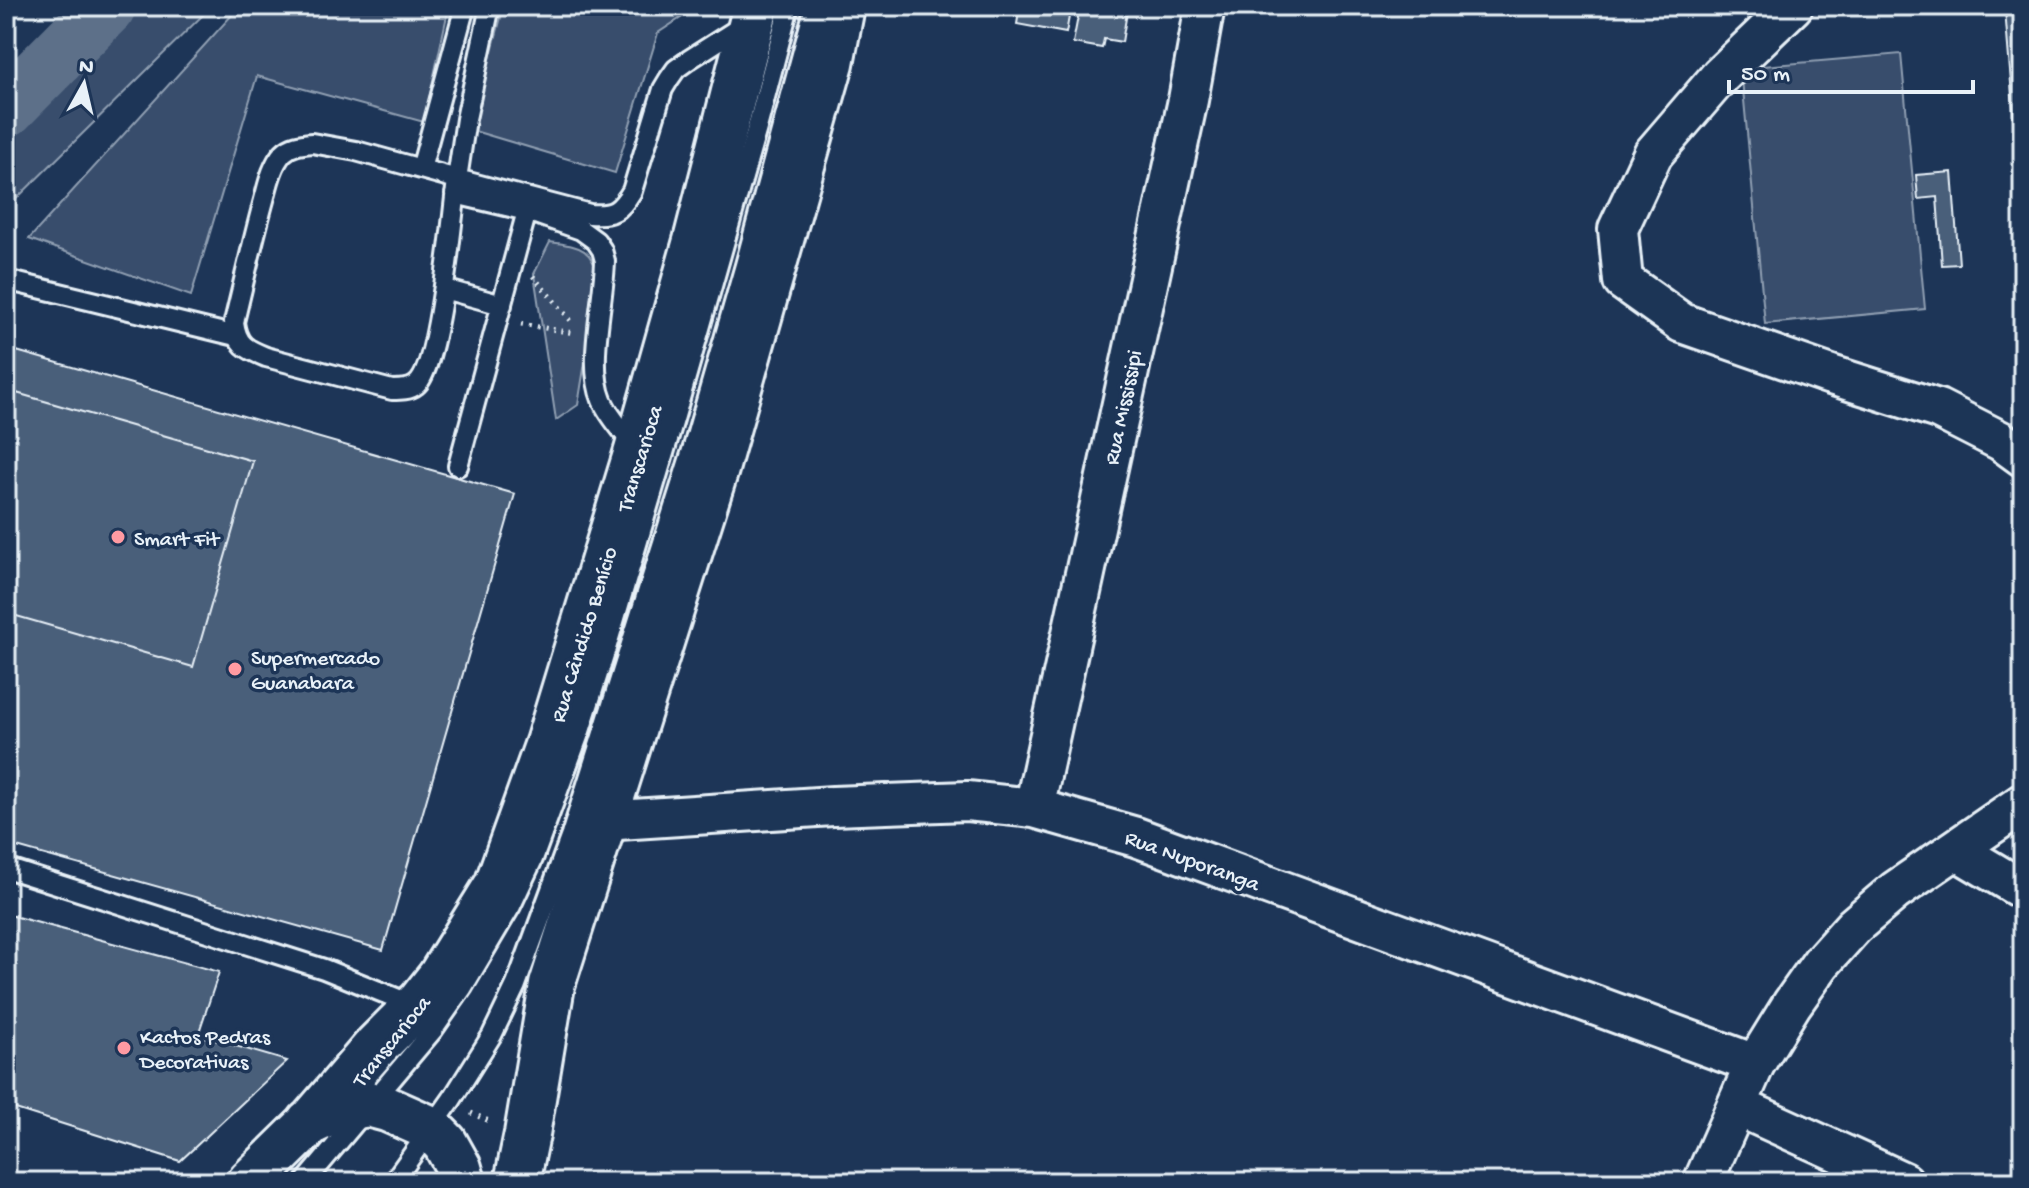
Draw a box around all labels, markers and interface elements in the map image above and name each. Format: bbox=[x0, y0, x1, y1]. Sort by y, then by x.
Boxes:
north arrow bbox=[44, 44, 124, 124]
scale bar bbox=[1729, 44, 1973, 94]
text: N bbox=[77, 54, 95, 82]
text: 50 m bbox=[1741, 61, 1790, 90]
street label: Rua Mississipi bbox=[1100, 348, 1150, 468]
street label: Transcarioca bbox=[613, 402, 671, 518]
marker: Smart Fit bbox=[109, 528, 127, 546]
place label: Smart Fit bbox=[134, 528, 221, 554]
street label: Rua Cândido Benício bbox=[547, 544, 625, 726]
place label: Supermercado Guanabara bbox=[251, 647, 380, 698]
marker: Supermercado Guanabara bbox=[226, 660, 244, 678]
street label: Rua Nuporanga bbox=[1121, 826, 1263, 899]
street label: Transcarioca bbox=[347, 991, 438, 1095]
place label: Kactos Pedras Decorativas bbox=[138, 1026, 271, 1077]
marker: Kactos Pedras Decorativas bbox=[115, 1039, 133, 1057]

